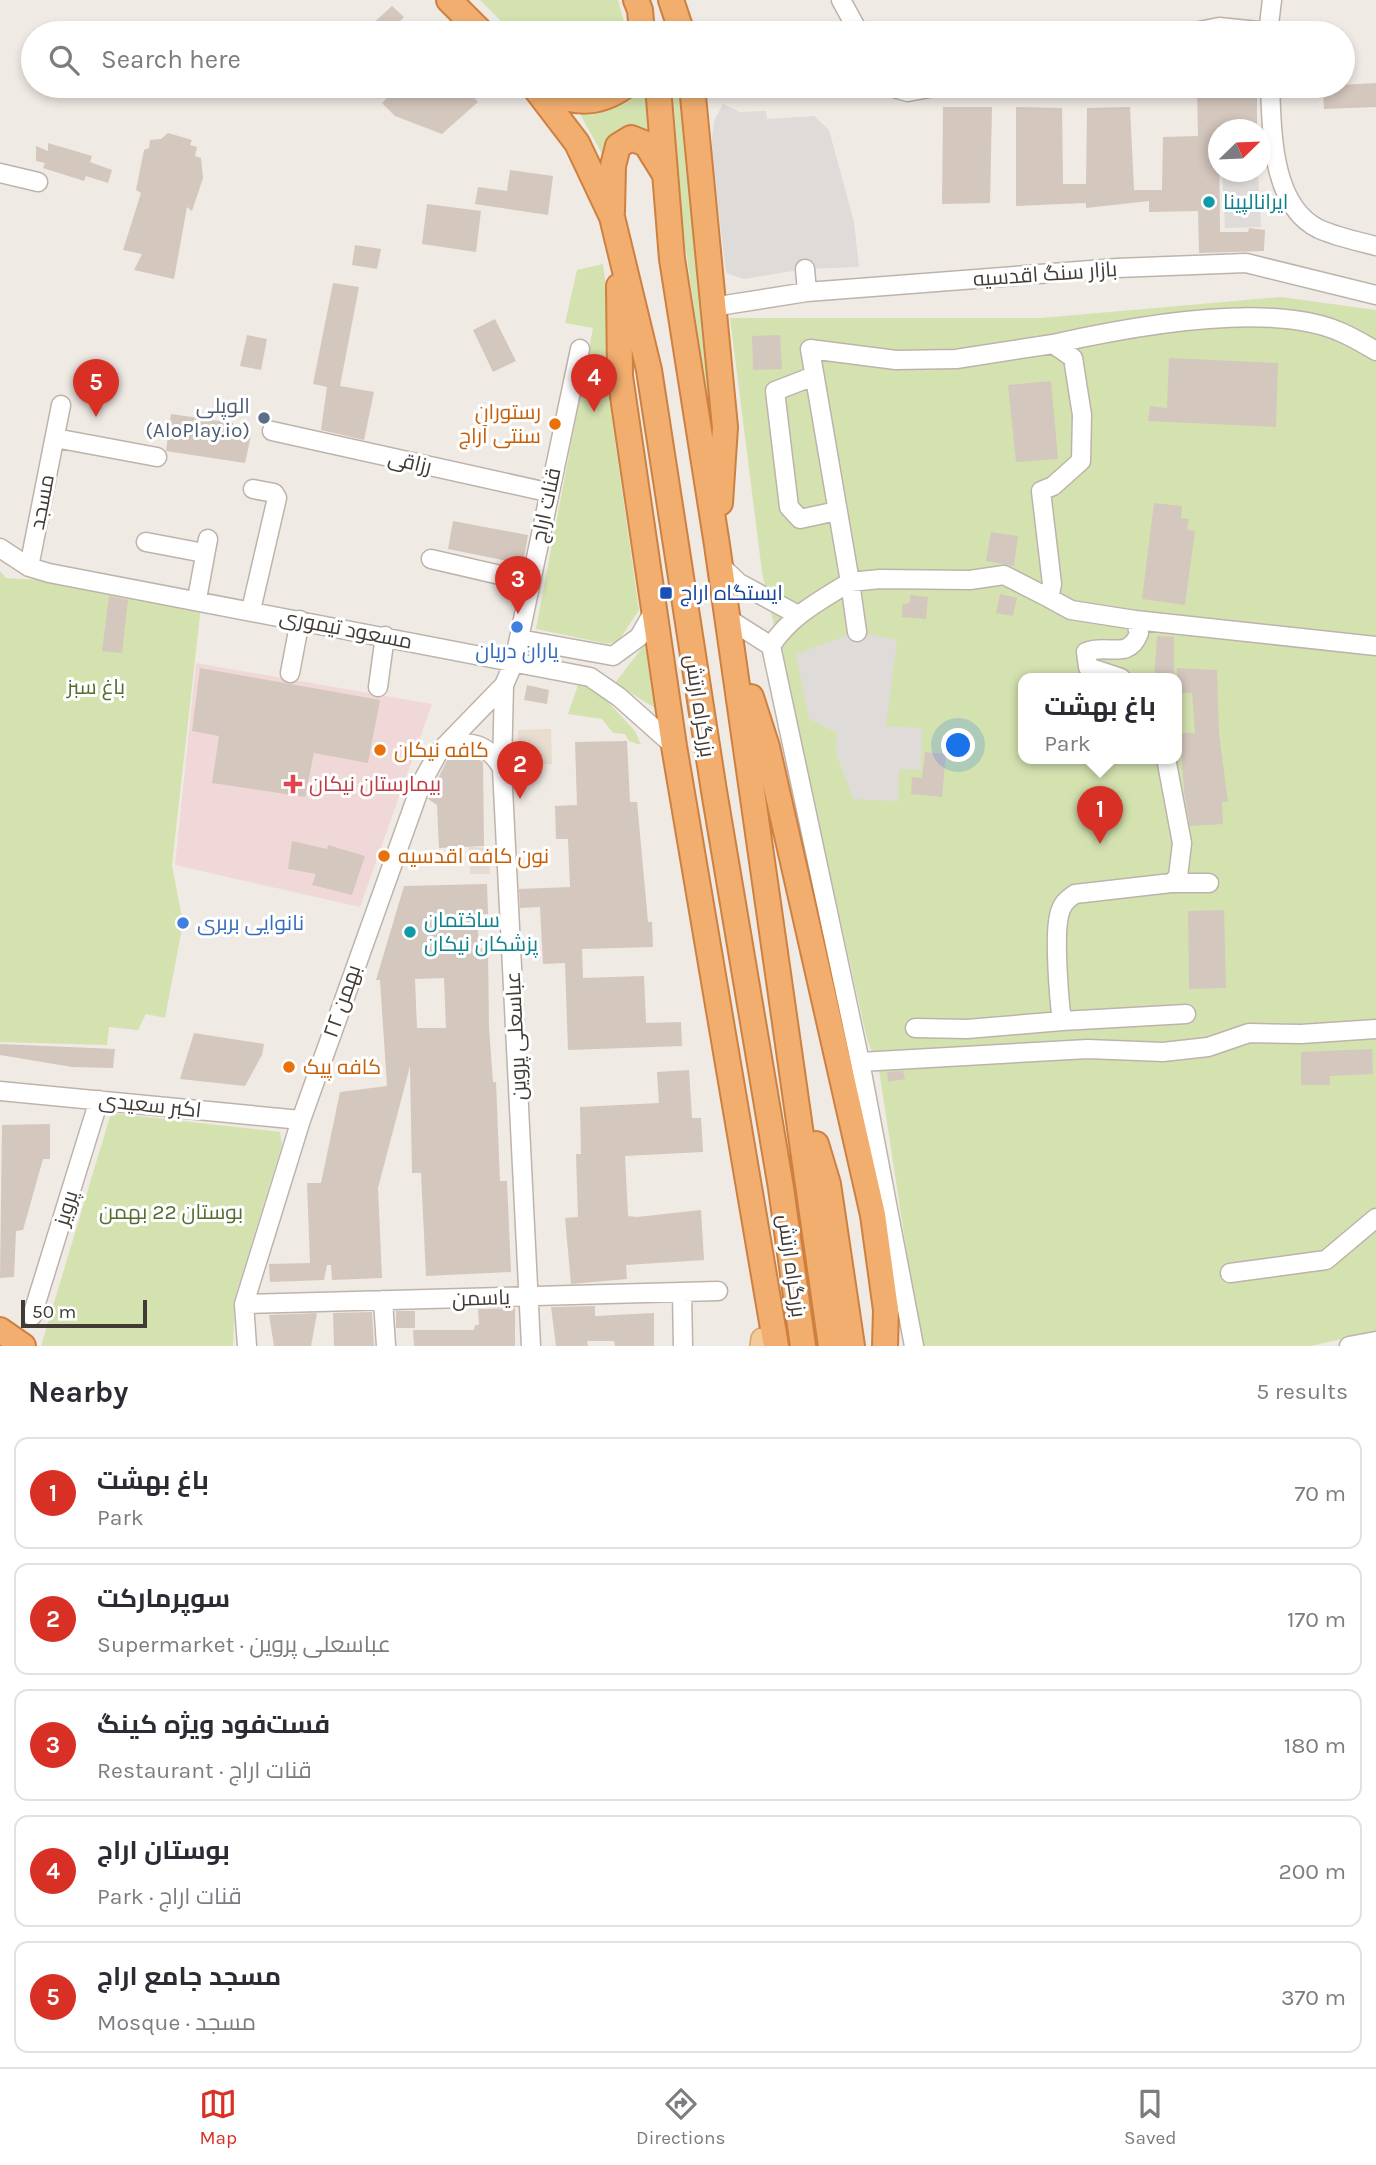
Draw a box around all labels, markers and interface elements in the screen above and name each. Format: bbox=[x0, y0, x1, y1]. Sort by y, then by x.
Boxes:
search box bbox=[21, 21, 1355, 98]
icon: search bbox=[45, 41, 83, 79]
text: Search here bbox=[101, 44, 241, 75]
north arrow bbox=[1208, 119, 1271, 182]
place label: ایرانالپینا bbox=[1223, 190, 1289, 215]
marker: ایرانالپینا bbox=[1201, 194, 1217, 210]
street label: بازار سنگ اقدسیه bbox=[972, 257, 1118, 291]
pin: 4 bbox=[571, 354, 617, 412]
pin: 5 bbox=[73, 359, 119, 417]
place label: الوپلی (AloPlay.io) bbox=[145, 394, 250, 442]
place label: رستوران سنتی آراج bbox=[459, 400, 541, 450]
marker: الوپلی (AloPlay.io) bbox=[256, 410, 272, 426]
marker: رستوران سنتی آراج bbox=[547, 416, 563, 432]
street label: رزاقی bbox=[386, 445, 434, 480]
street label: قنات اراج bbox=[526, 465, 568, 545]
street label: مسجد bbox=[25, 472, 59, 532]
pin: 3 bbox=[495, 556, 541, 614]
place label: ایستگاه اراج bbox=[680, 581, 783, 607]
marker: ایستگاه اراج bbox=[658, 585, 674, 601]
street label: مسعود تیموری bbox=[277, 604, 414, 655]
marker: یاران دریان bbox=[509, 619, 525, 635]
place label: یاران دریان bbox=[475, 639, 559, 664]
street label: بزرگراه ارتش bbox=[679, 653, 720, 759]
popup bbox=[1018, 673, 1182, 764]
park label: باغ سبز bbox=[66, 675, 125, 701]
text: باغ بهشت bbox=[1044, 691, 1156, 722]
your location bbox=[941, 728, 975, 762]
text: Park bbox=[1044, 730, 1091, 757]
place label: کافه نیکان bbox=[394, 738, 489, 763]
pin: 2 bbox=[497, 741, 543, 799]
marker: کافه نیکان bbox=[372, 742, 388, 758]
place label: بیمارستان نیکان bbox=[309, 772, 441, 797]
marker: بیمارستان نیکان bbox=[283, 774, 303, 794]
pin: 1 bbox=[1077, 786, 1123, 844]
place label: نون کافه اقدسیه bbox=[398, 844, 549, 869]
marker: نون کافه اقدسیه bbox=[376, 848, 392, 864]
place label: ساختمان پزشکان نیکان bbox=[424, 908, 538, 958]
place label: نانوایی بربری bbox=[197, 911, 304, 936]
marker: نانوایی بربری bbox=[175, 915, 191, 931]
marker: ساختمان پزشکان نیکان bbox=[402, 924, 418, 940]
street label: ۲۲ بهمن bbox=[318, 961, 367, 1041]
street label: عباسعلی پروین bbox=[501, 971, 533, 1101]
place label: کافه پیک bbox=[303, 1055, 381, 1081]
marker: کافه پیک bbox=[281, 1059, 297, 1075]
street label: اکبر سعیدی bbox=[97, 1088, 203, 1123]
street label: پرویز bbox=[49, 1187, 85, 1230]
park label: بوستان 22 بهمن bbox=[99, 1200, 243, 1225]
street label: بزرگراه ارتش bbox=[772, 1213, 811, 1319]
street label: یاسمن bbox=[452, 1285, 511, 1312]
scale bar bbox=[21, 1297, 147, 1329]
text: 50 m bbox=[32, 1301, 76, 1323]
text: Nearby bbox=[28, 1374, 128, 1410]
text: 5 results bbox=[1256, 1378, 1348, 1405]
text: باغ بهشت bbox=[97, 1465, 209, 1496]
text: 1 bbox=[49, 1480, 57, 1507]
text: 70 m bbox=[1295, 1480, 1346, 1507]
text: Park bbox=[97, 1504, 144, 1531]
text: سوپرمارکت bbox=[97, 1583, 230, 1614]
text: 2 bbox=[46, 1606, 60, 1633]
text: 170 m bbox=[1287, 1606, 1346, 1633]
text: Supermarket · عباسعلی پروین bbox=[97, 1631, 391, 1658]
text: فست‌فود ویژه کینگ bbox=[97, 1709, 330, 1740]
text: 3 bbox=[46, 1732, 60, 1759]
text: 180 m bbox=[1284, 1732, 1346, 1759]
text: Restaurant · قنات اراج bbox=[97, 1757, 312, 1784]
text: بوستان اراج bbox=[97, 1835, 230, 1866]
text: 4 bbox=[46, 1858, 60, 1885]
text: 200 m bbox=[1278, 1858, 1346, 1885]
text: Park · قنات اراج bbox=[97, 1883, 242, 1910]
text: مسجد جامع اراج bbox=[97, 1961, 281, 1992]
text: 5 bbox=[46, 1984, 60, 2011]
text: 370 m bbox=[1281, 1984, 1346, 2011]
text: Mosque · مسجد bbox=[97, 2009, 256, 2036]
tab: Map bbox=[199, 2085, 237, 2149]
tab: Directions bbox=[636, 2085, 725, 2149]
tab: Saved bbox=[1124, 2085, 1177, 2149]

